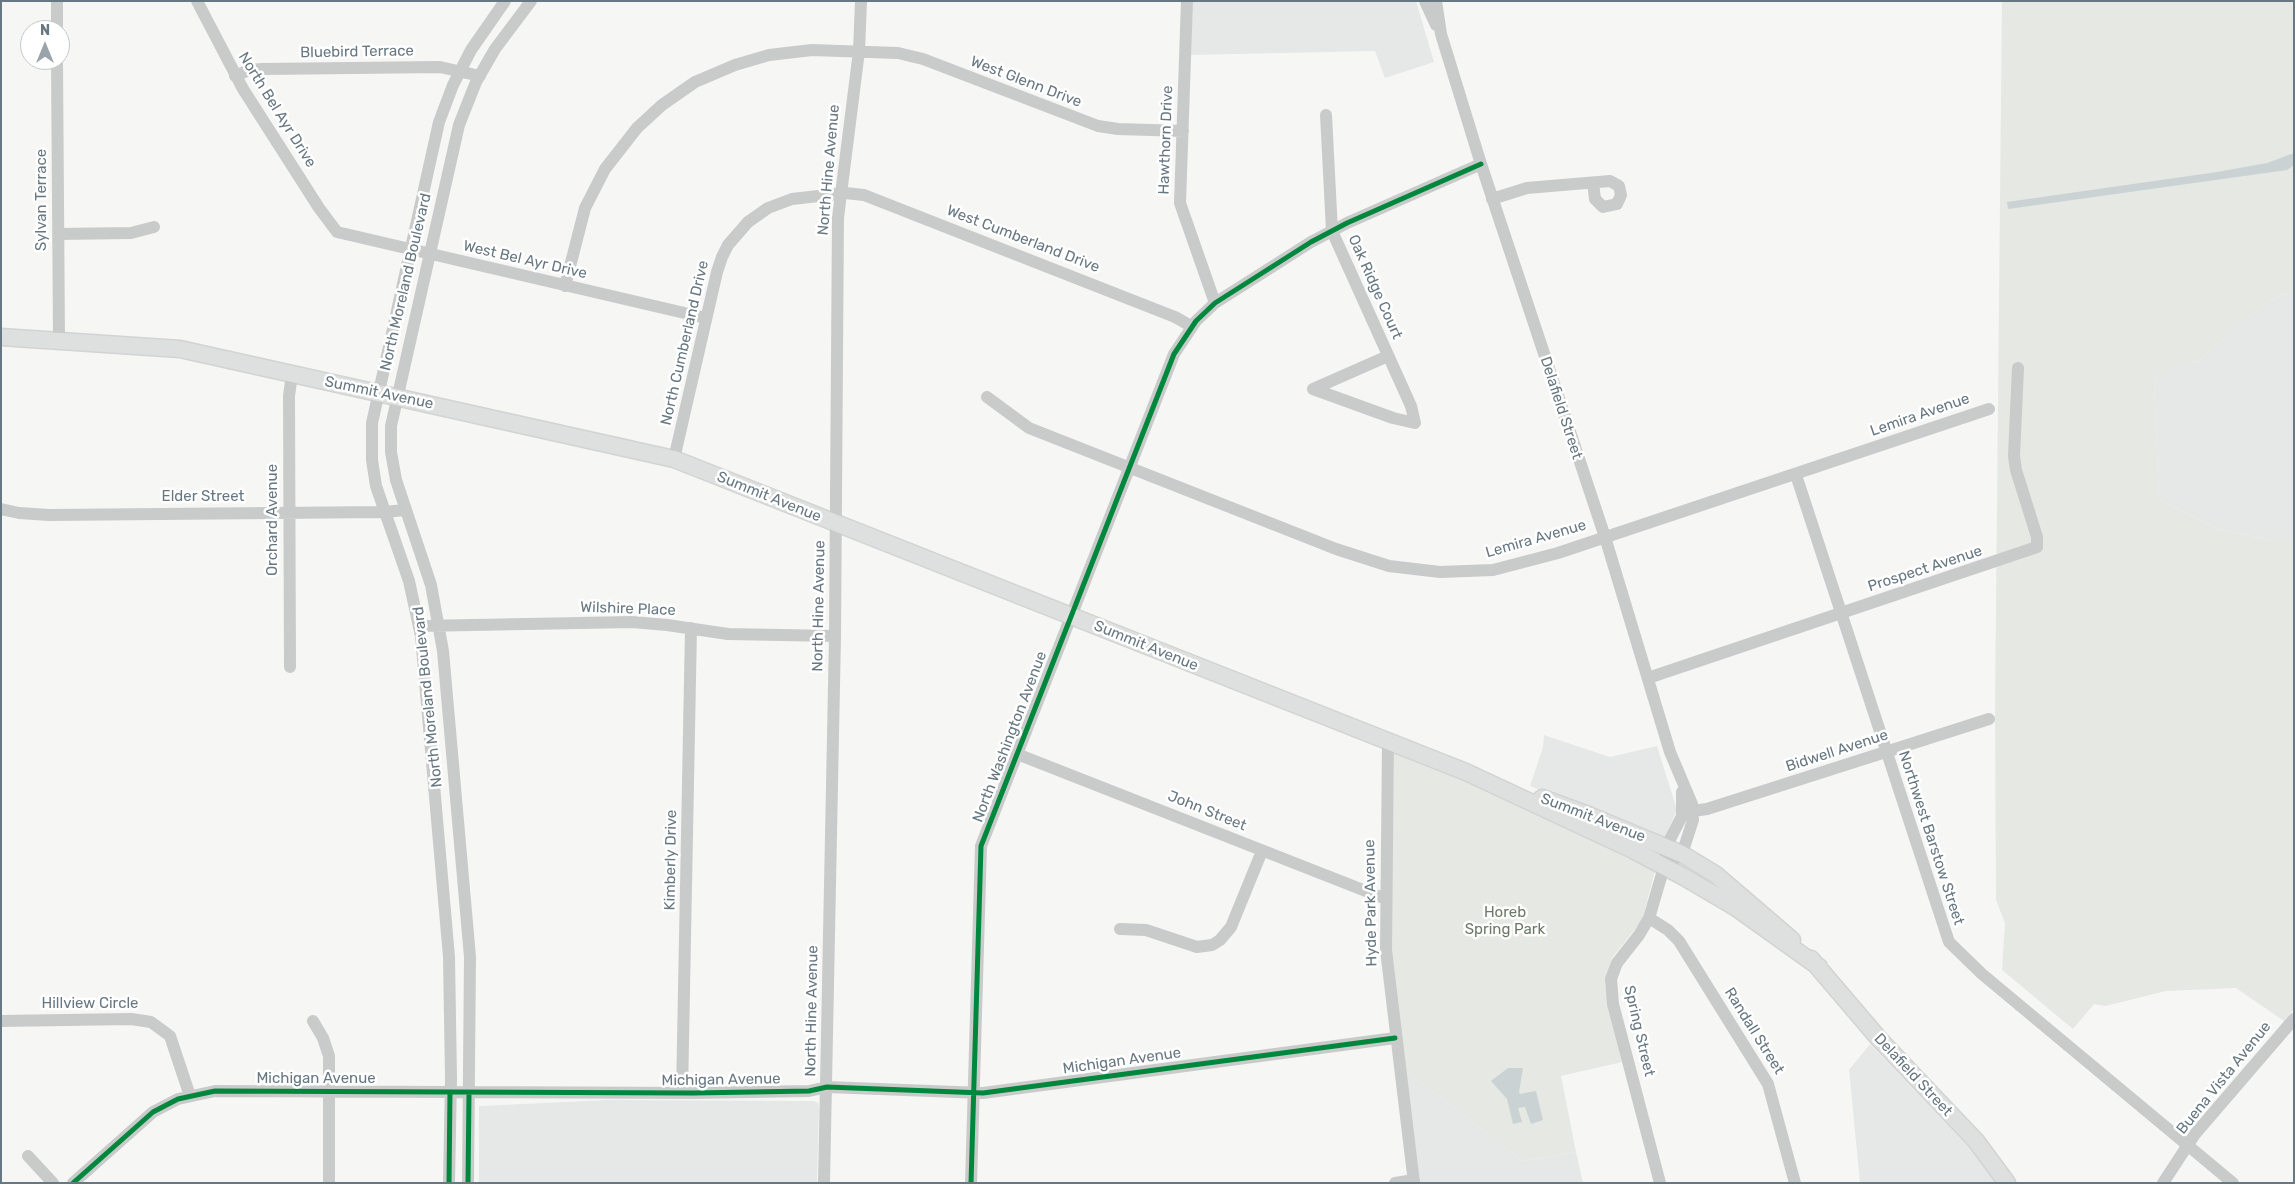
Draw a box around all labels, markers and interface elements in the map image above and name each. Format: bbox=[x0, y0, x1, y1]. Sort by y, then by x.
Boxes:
north arrow bbox=[20, 20, 70, 70]
text: N bbox=[40, 22, 50, 39]
street label: Bluebird Terrace bbox=[300, 42, 414, 62]
street label: North Bel Ayr Drive bbox=[234, 49, 320, 171]
street label: West Glenn Drive bbox=[968, 53, 1084, 111]
street label: Hawthorn Drive bbox=[1155, 85, 1177, 195]
street label: North Hine Avenue bbox=[814, 104, 844, 236]
street label: Sylvan Terrace bbox=[33, 149, 51, 251]
street label: North Moreland Boulevard bbox=[377, 191, 435, 373]
street label: West Cumberland Drive bbox=[944, 202, 1102, 276]
street label: Oak Ridge Court bbox=[1344, 232, 1406, 342]
street label: West Bel Ayr Drive bbox=[461, 237, 589, 283]
street label: North Cumberland Drive bbox=[657, 259, 713, 427]
street label: Delafield Street bbox=[1536, 354, 1586, 462]
street label: Summit Avenue bbox=[323, 373, 435, 413]
street label: Lemira Avenue bbox=[1868, 390, 1972, 440]
street label: Orchard Avenue bbox=[264, 464, 282, 576]
street label: Summit Avenue bbox=[714, 468, 824, 526]
street label: Elder Street bbox=[162, 488, 244, 506]
street label: Lemira Avenue bbox=[1484, 516, 1588, 562]
street label: North Hine Avenue bbox=[809, 540, 829, 672]
street label: Prospect Avenue bbox=[1866, 542, 1984, 596]
street label: Wilshire Place bbox=[580, 598, 676, 620]
street label: North Moreland Boulevard bbox=[410, 606, 446, 788]
street label: Summit Avenue bbox=[1091, 617, 1201, 675]
street label: North Washington Avenue bbox=[969, 649, 1051, 825]
street label: Bidwell Avenue bbox=[1784, 726, 1890, 776]
street label: Northwest Barstow Street bbox=[1894, 749, 1968, 927]
street label: John Street bbox=[1165, 787, 1249, 835]
street label: Summit Avenue bbox=[1538, 790, 1648, 846]
street label: Kimberly Drive bbox=[661, 809, 681, 911]
street label: Hyde Park Avenue bbox=[1361, 839, 1381, 967]
park label: Horeb Spring Park bbox=[1465, 904, 1545, 939]
street label: North Hine Avenue bbox=[802, 945, 822, 1077]
street label: Spring Street bbox=[1620, 984, 1658, 1078]
street label: Randall Street bbox=[1720, 984, 1788, 1078]
street label: Hillview Circle bbox=[42, 995, 138, 1013]
street label: Buena Vista Avenue bbox=[2173, 1018, 2275, 1138]
street label: Delafield Street bbox=[1870, 1030, 1956, 1120]
street label: Michigan Avenue bbox=[1062, 1044, 1182, 1078]
street label: Michigan Avenue bbox=[256, 1070, 376, 1088]
street label: Michigan Avenue bbox=[661, 1070, 781, 1090]

